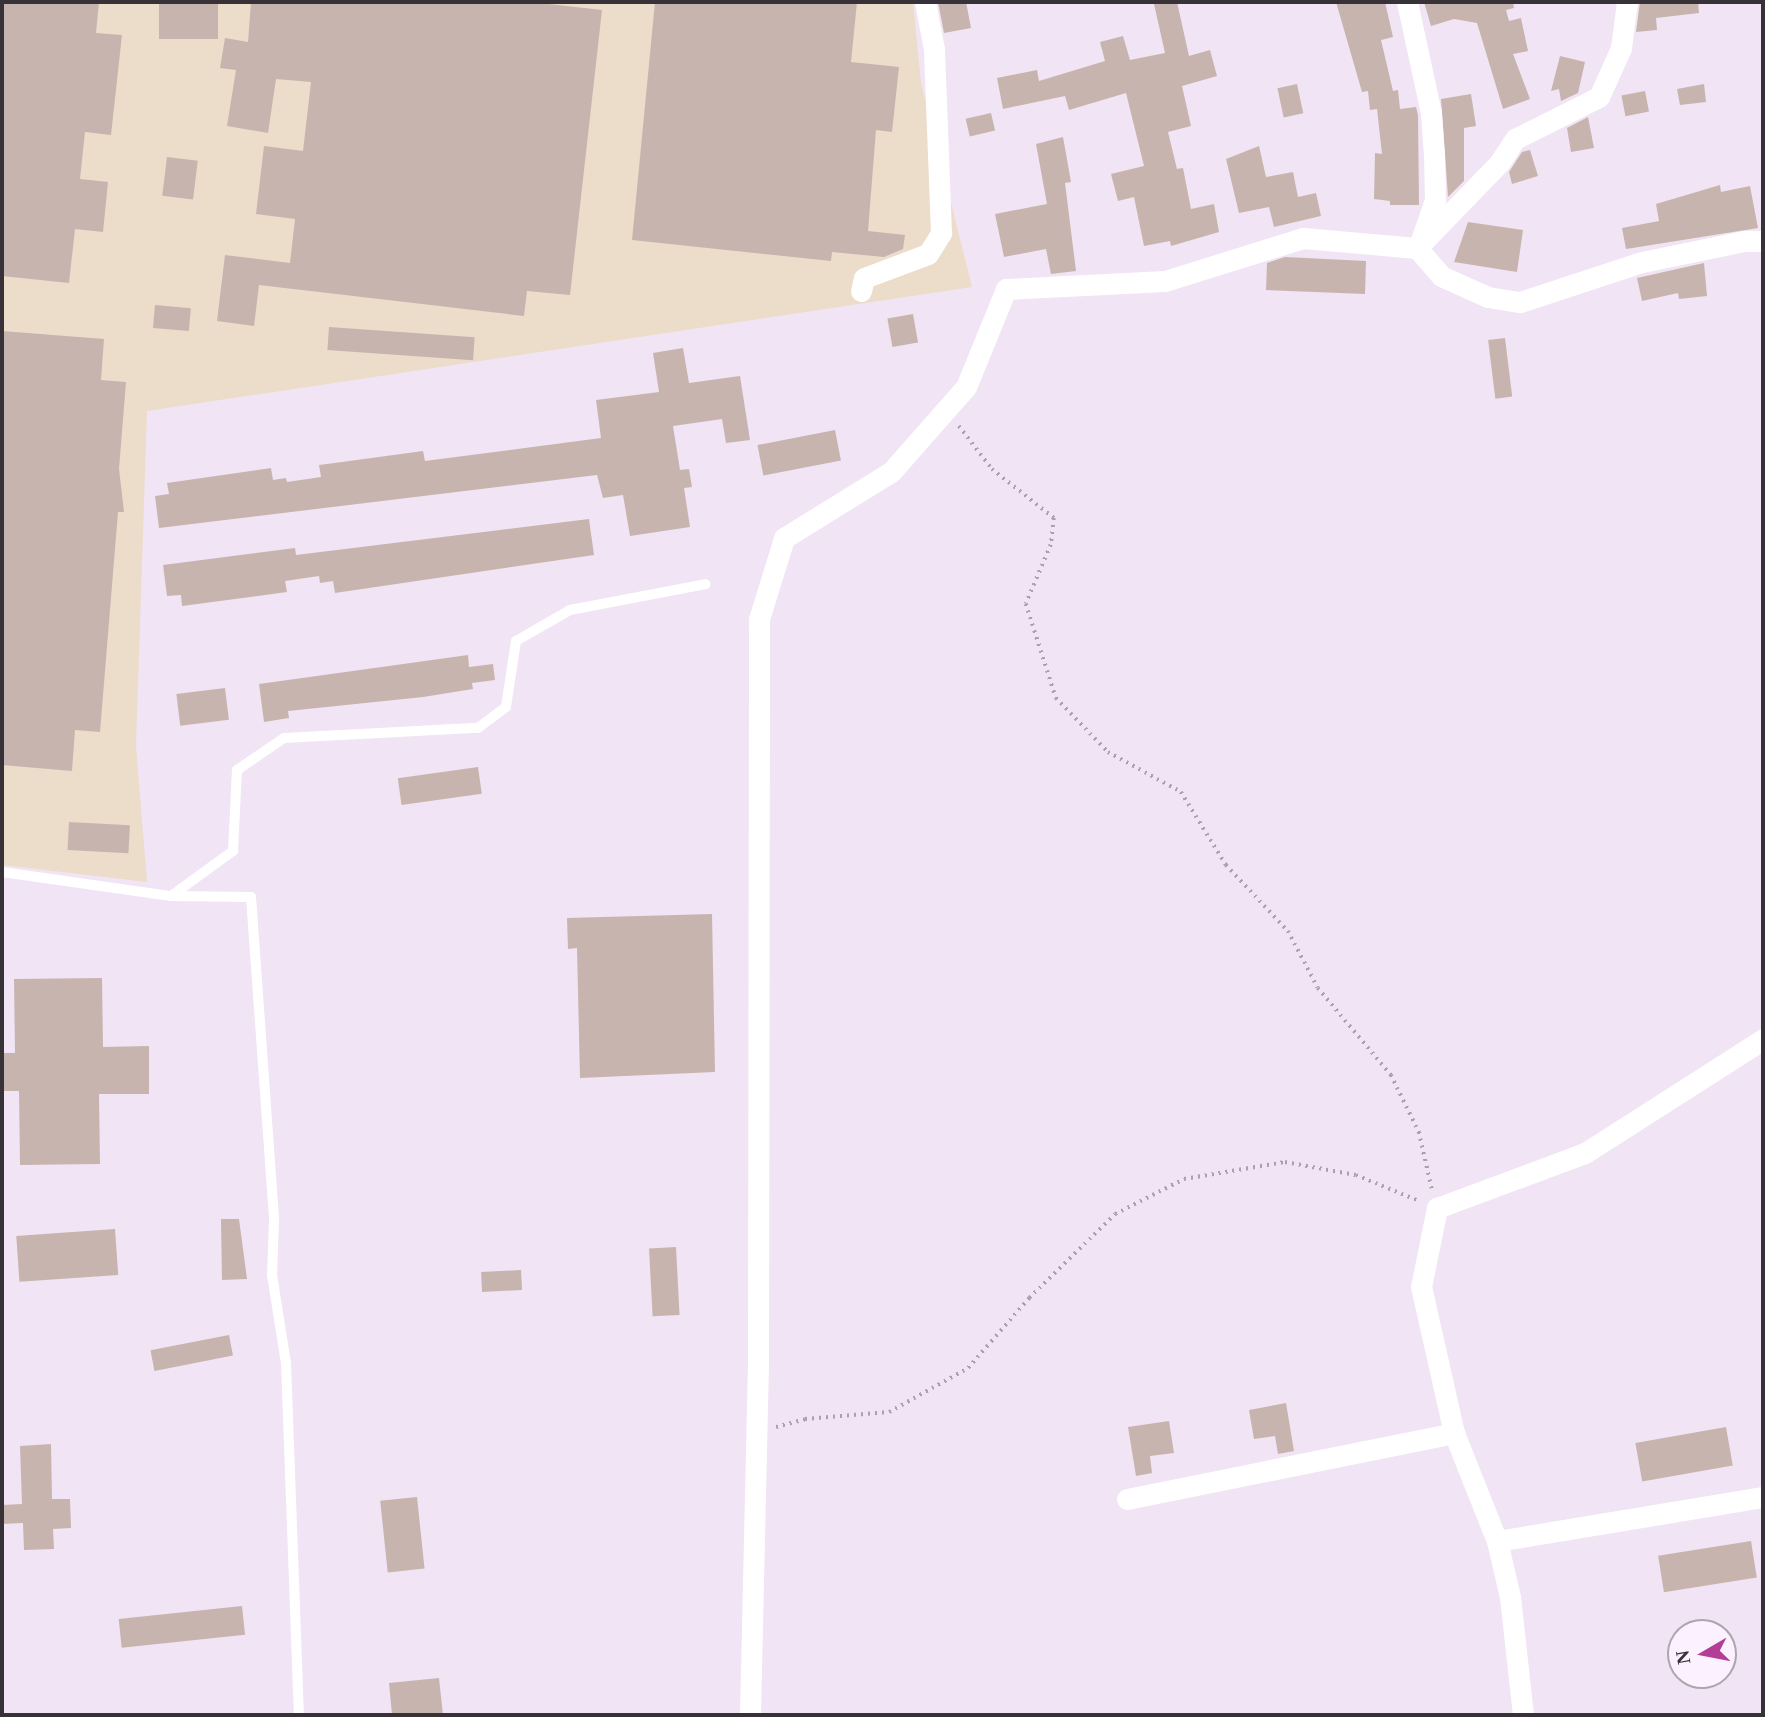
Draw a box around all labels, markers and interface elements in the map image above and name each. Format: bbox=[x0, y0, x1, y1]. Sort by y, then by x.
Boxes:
north arrow bbox=[1667, 1619, 1737, 1689]
text: N bbox=[1671, 1649, 1694, 1666]

